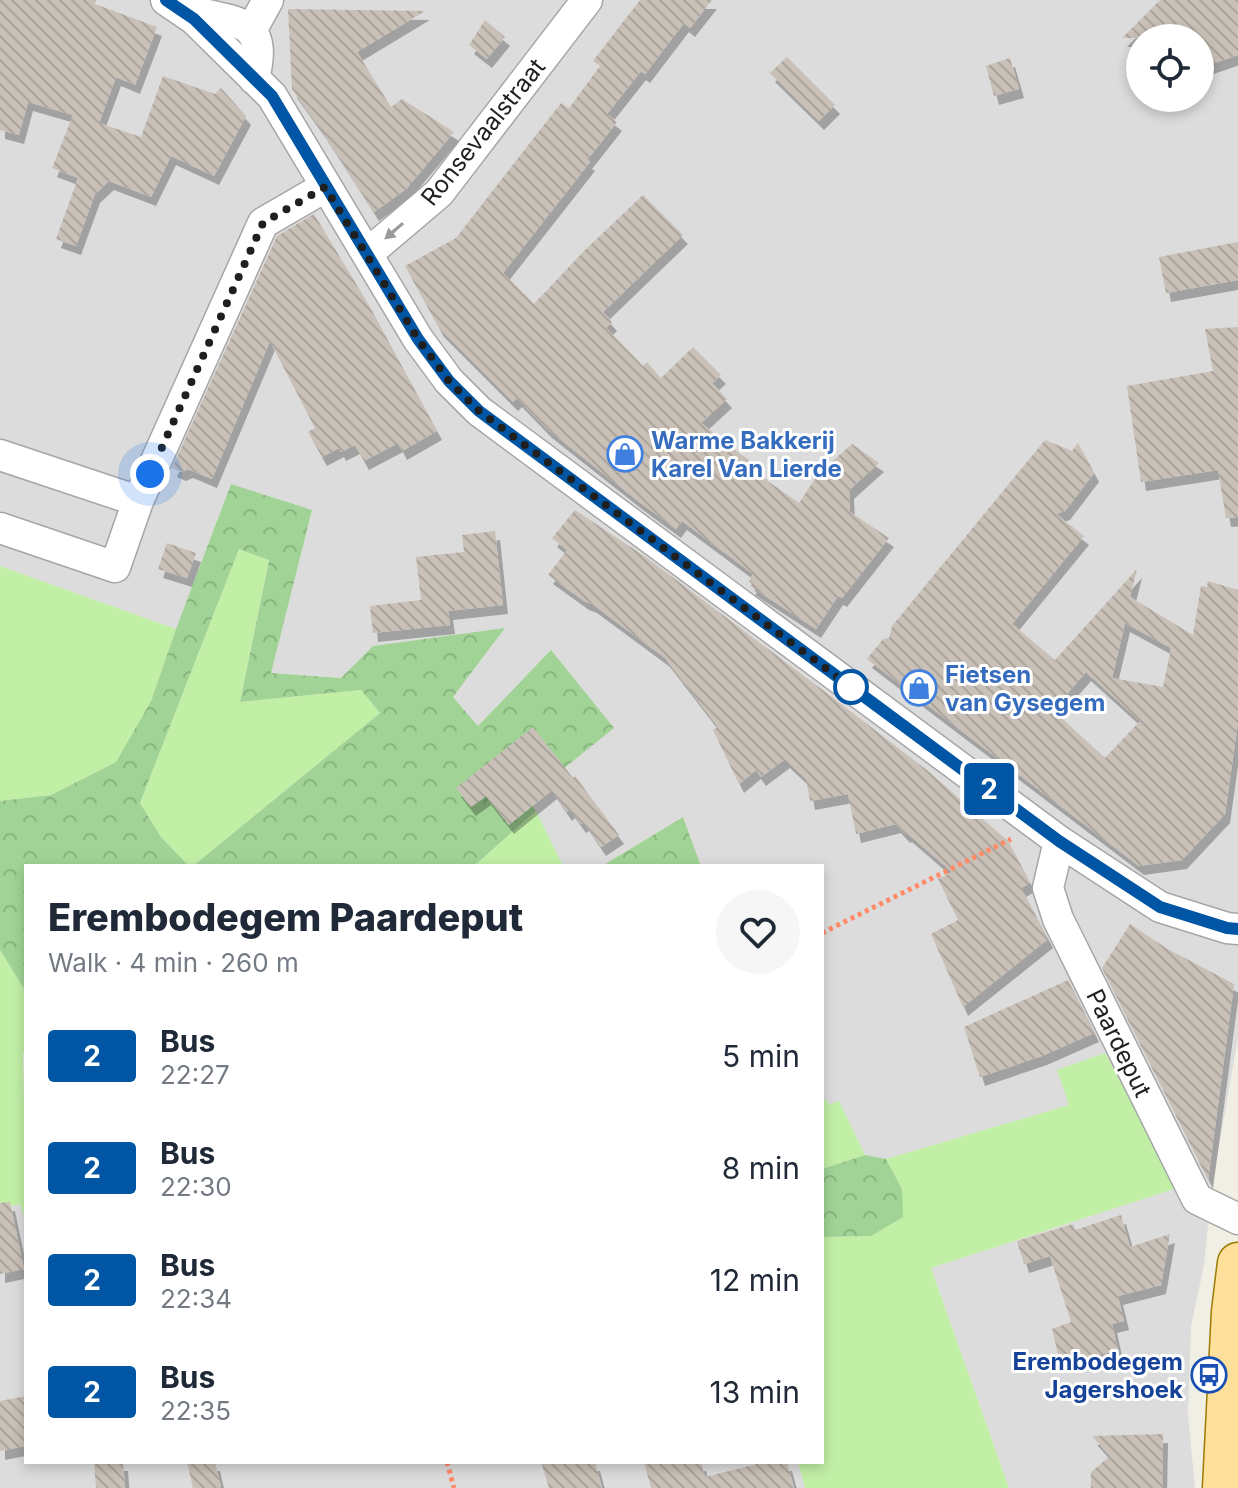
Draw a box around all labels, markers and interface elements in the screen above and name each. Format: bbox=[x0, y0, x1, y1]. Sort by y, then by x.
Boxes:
map controls bbox=[1126, 24, 1214, 112]
button: locate bbox=[1126, 24, 1214, 112]
street label: Ronsevaalstraat bbox=[415, 53, 551, 211]
one-way arrow bbox=[385, 222, 405, 239]
place label: Warme Bakkerij Karel Van Lierde bbox=[651, 426, 842, 483]
shop icon: Warme Bakkerij Karel Van Lierde bbox=[606, 435, 644, 473]
your location bbox=[130, 454, 170, 494]
place label: Fietsen van Gysegem bbox=[945, 660, 1105, 717]
shop icon: Fietsen van Gysegem bbox=[900, 669, 938, 707]
unlabelled marker bbox=[834, 670, 868, 704]
line badge: 2 bbox=[963, 763, 1015, 815]
text: 2 bbox=[980, 772, 998, 806]
button: heart bbox=[716, 890, 800, 974]
text: Erembodegem Paardeput bbox=[48, 894, 523, 940]
text: Walk · 4 min · 260 m bbox=[48, 947, 299, 978]
street label: Paardeput bbox=[1080, 984, 1158, 1102]
text: Bus bbox=[160, 1023, 215, 1059]
text: 5 min bbox=[722, 1038, 800, 1074]
text: 2 bbox=[83, 1039, 101, 1073]
text: 22:27 bbox=[160, 1059, 230, 1090]
text: Bus bbox=[160, 1135, 215, 1171]
text: 8 min bbox=[722, 1150, 800, 1186]
text: 2 bbox=[83, 1151, 101, 1185]
text: 22:30 bbox=[160, 1171, 232, 1202]
text: Bus bbox=[160, 1247, 215, 1283]
text: 12 min bbox=[710, 1262, 800, 1298]
text: 2 bbox=[83, 1263, 101, 1297]
text: 22:34 bbox=[160, 1283, 232, 1314]
place label: Erembodegem Jagershoek bbox=[1012, 1347, 1183, 1404]
bus stop icon: Erembodegem Jagershoek bbox=[1190, 1356, 1228, 1394]
text: Bus bbox=[160, 1359, 215, 1395]
text: 13 min bbox=[710, 1374, 800, 1410]
text: 2 bbox=[83, 1375, 101, 1409]
text: 22:35 bbox=[160, 1395, 231, 1426]

